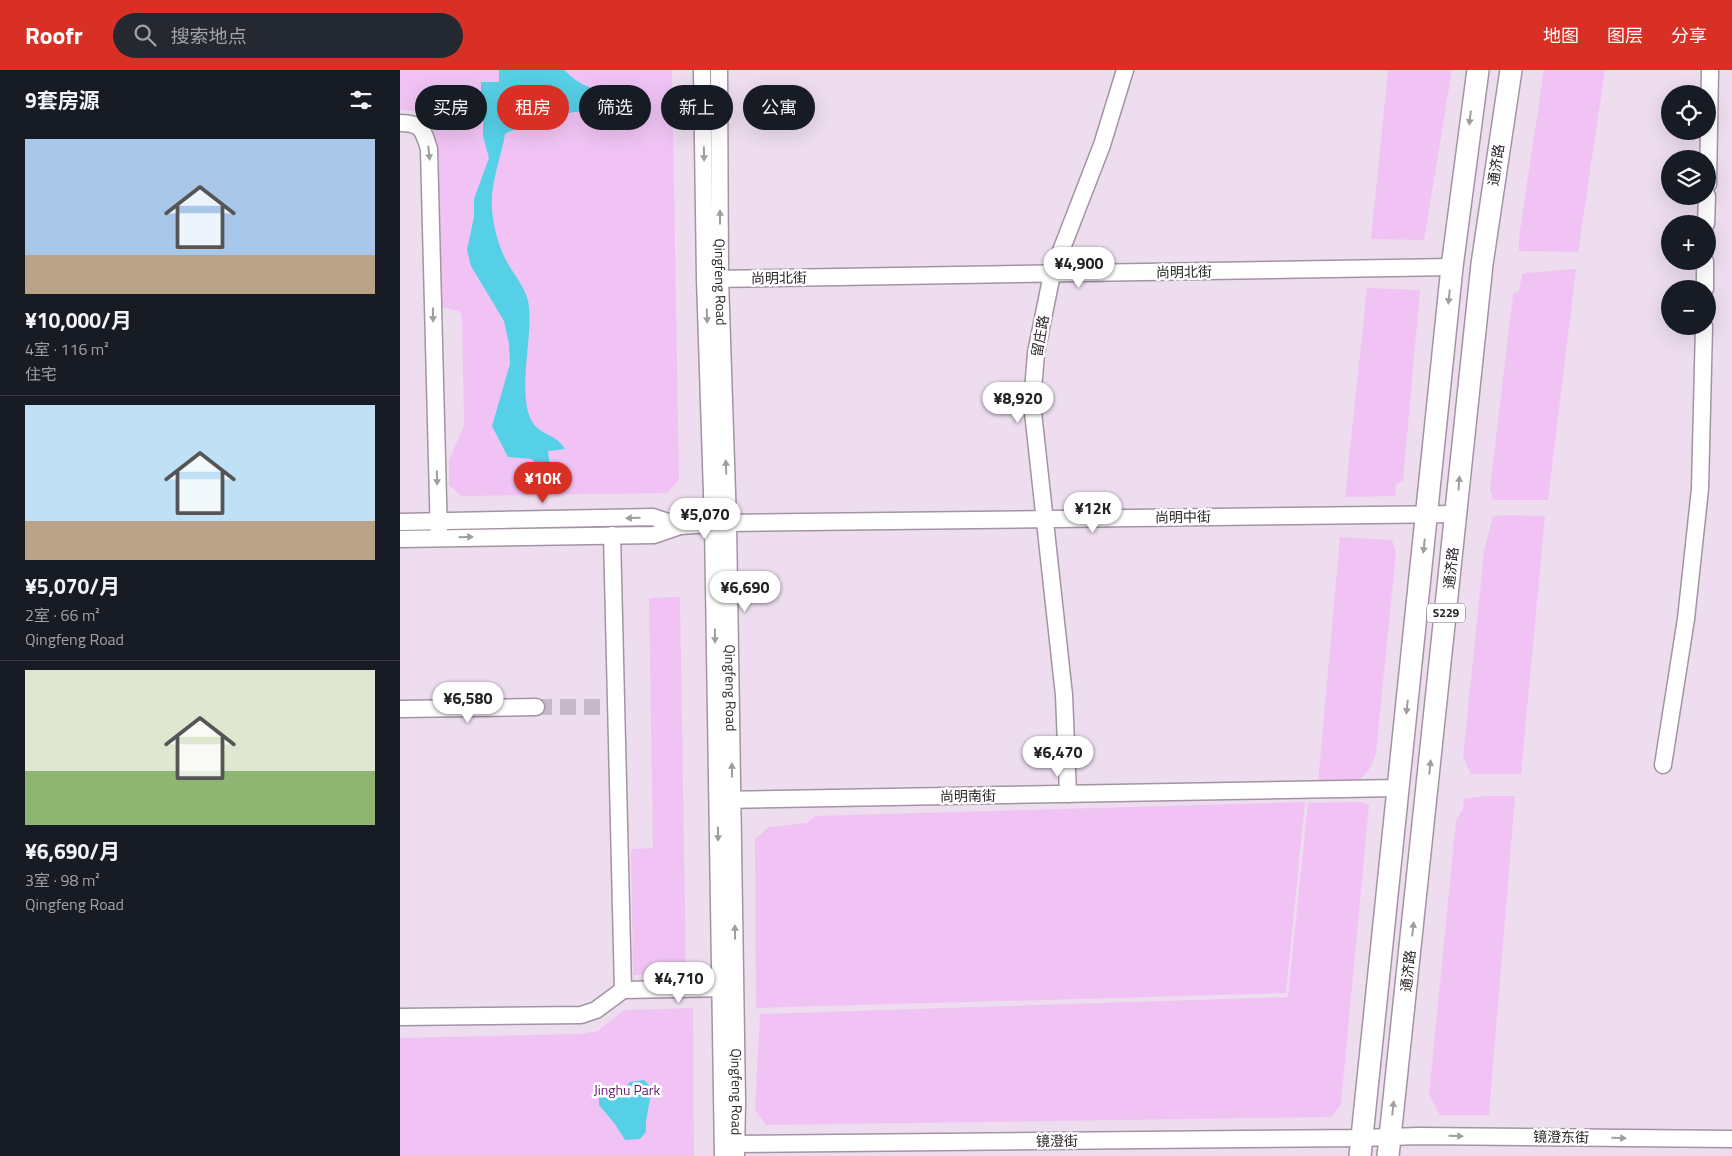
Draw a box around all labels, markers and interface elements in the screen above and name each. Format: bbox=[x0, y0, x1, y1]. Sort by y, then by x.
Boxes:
search box bbox=[113, 13, 463, 58]
text: Roofr bbox=[25, 17, 83, 53]
icon: search bbox=[131, 21, 159, 49]
text: 搜索地点 bbox=[171, 21, 247, 50]
text: 地图 bbox=[1543, 22, 1579, 49]
text: 图层 bbox=[1607, 22, 1643, 49]
text: 分享 bbox=[1671, 22, 1707, 49]
text: 9套房源 bbox=[25, 84, 100, 116]
chip: 买房 bbox=[415, 85, 487, 130]
chip: 租房 bbox=[497, 85, 569, 130]
chip: 筛选 bbox=[579, 85, 651, 130]
chip: 新上 bbox=[661, 85, 733, 130]
chip: 公寓 bbox=[743, 85, 815, 130]
map controls bbox=[1661, 85, 1716, 335]
button: locate bbox=[1661, 85, 1716, 140]
icon: filters bbox=[347, 86, 375, 114]
one-way arrow bbox=[1466, 110, 1474, 126]
street label: 通济路 bbox=[1482, 143, 1509, 187]
one-way arrow bbox=[425, 145, 433, 161]
one-way arrow bbox=[700, 146, 708, 162]
button: layers bbox=[1661, 150, 1716, 205]
icon: home bbox=[155, 172, 245, 262]
one-way arrow bbox=[716, 209, 724, 225]
button: + bbox=[1661, 215, 1716, 270]
street label: Qingfeng Road bbox=[710, 239, 733, 326]
pin: ¥4,900 bbox=[1038, 246, 1120, 289]
text: ¥4,900 bbox=[1054, 251, 1104, 275]
street label: 尚明北街 bbox=[1156, 261, 1212, 282]
street label: 尚明北街 bbox=[751, 267, 807, 288]
button: − bbox=[1661, 280, 1716, 335]
one-way arrow bbox=[1445, 289, 1453, 305]
text: ¥10,000/月 bbox=[25, 304, 132, 336]
one-way arrow bbox=[430, 307, 438, 323]
one-way arrow bbox=[703, 308, 711, 324]
street label: 留庄路 bbox=[1026, 313, 1053, 358]
text: 4室 · 116 m² bbox=[25, 337, 109, 361]
text: 住宅 bbox=[25, 362, 57, 386]
pin: ¥8,920 bbox=[977, 382, 1059, 424]
text: ¥8,920 bbox=[993, 386, 1043, 410]
icon: home bbox=[155, 438, 245, 528]
one-way arrow bbox=[722, 459, 730, 475]
pin: ¥10K bbox=[513, 462, 573, 504]
text: ¥10K bbox=[525, 466, 561, 490]
one-way arrow bbox=[433, 470, 441, 486]
one-way arrow bbox=[1455, 475, 1463, 491]
pin: ¥12K bbox=[1063, 492, 1123, 534]
text: ¥12K bbox=[1075, 496, 1111, 520]
pin: ¥5,070 bbox=[664, 498, 746, 540]
text: ¥5,070 bbox=[680, 502, 730, 526]
street label: 尚明中街 bbox=[1155, 506, 1211, 527]
one-way arrow bbox=[625, 514, 641, 522]
one-way arrow bbox=[458, 533, 474, 541]
one-way arrow bbox=[1419, 538, 1427, 554]
street label: 通济路 bbox=[1438, 546, 1463, 590]
text: ¥5,070/月 bbox=[25, 570, 120, 602]
pin: ¥6,690 bbox=[704, 570, 786, 613]
text: ¥6,690 bbox=[720, 575, 770, 599]
text: 2室 · 66 m² bbox=[25, 603, 100, 627]
road number: S229 bbox=[1427, 604, 1465, 622]
text: Qingfeng Road bbox=[25, 627, 124, 651]
one-way arrow bbox=[711, 628, 719, 644]
street label: Qingfeng Road bbox=[720, 644, 742, 731]
pin: ¥6,580 bbox=[427, 682, 509, 724]
text: ¥6,580 bbox=[443, 686, 493, 710]
one-way arrow bbox=[1403, 700, 1411, 716]
icon: home bbox=[155, 703, 245, 793]
pin: ¥6,470 bbox=[1017, 736, 1099, 778]
text: ¥6,470 bbox=[1033, 740, 1083, 764]
one-way arrow bbox=[1426, 759, 1434, 775]
one-way arrow bbox=[728, 762, 736, 778]
street label: 尚明南街 bbox=[940, 785, 996, 806]
one-way arrow bbox=[714, 826, 722, 842]
text: ¥6,690/月 bbox=[25, 835, 120, 867]
text: 3室 · 98 m² bbox=[25, 868, 100, 892]
text: Qingfeng Road bbox=[25, 892, 124, 916]
one-way arrow bbox=[1409, 920, 1417, 936]
one-way arrow bbox=[731, 924, 739, 940]
street label: 通济路 bbox=[1395, 949, 1420, 993]
pin: ¥4,710 bbox=[638, 962, 720, 1004]
text: ¥4,710 bbox=[654, 966, 704, 990]
street label: Qingfeng Road bbox=[726, 1048, 748, 1135]
park label: Jinghu Park bbox=[594, 1079, 661, 1100]
one-way arrow bbox=[1389, 1099, 1397, 1115]
street label: 镜澄东街 bbox=[1533, 1126, 1589, 1147]
street label: 镜澄街 bbox=[1036, 1130, 1078, 1151]
one-way arrow bbox=[1448, 1132, 1464, 1140]
one-way arrow bbox=[1611, 1134, 1627, 1142]

